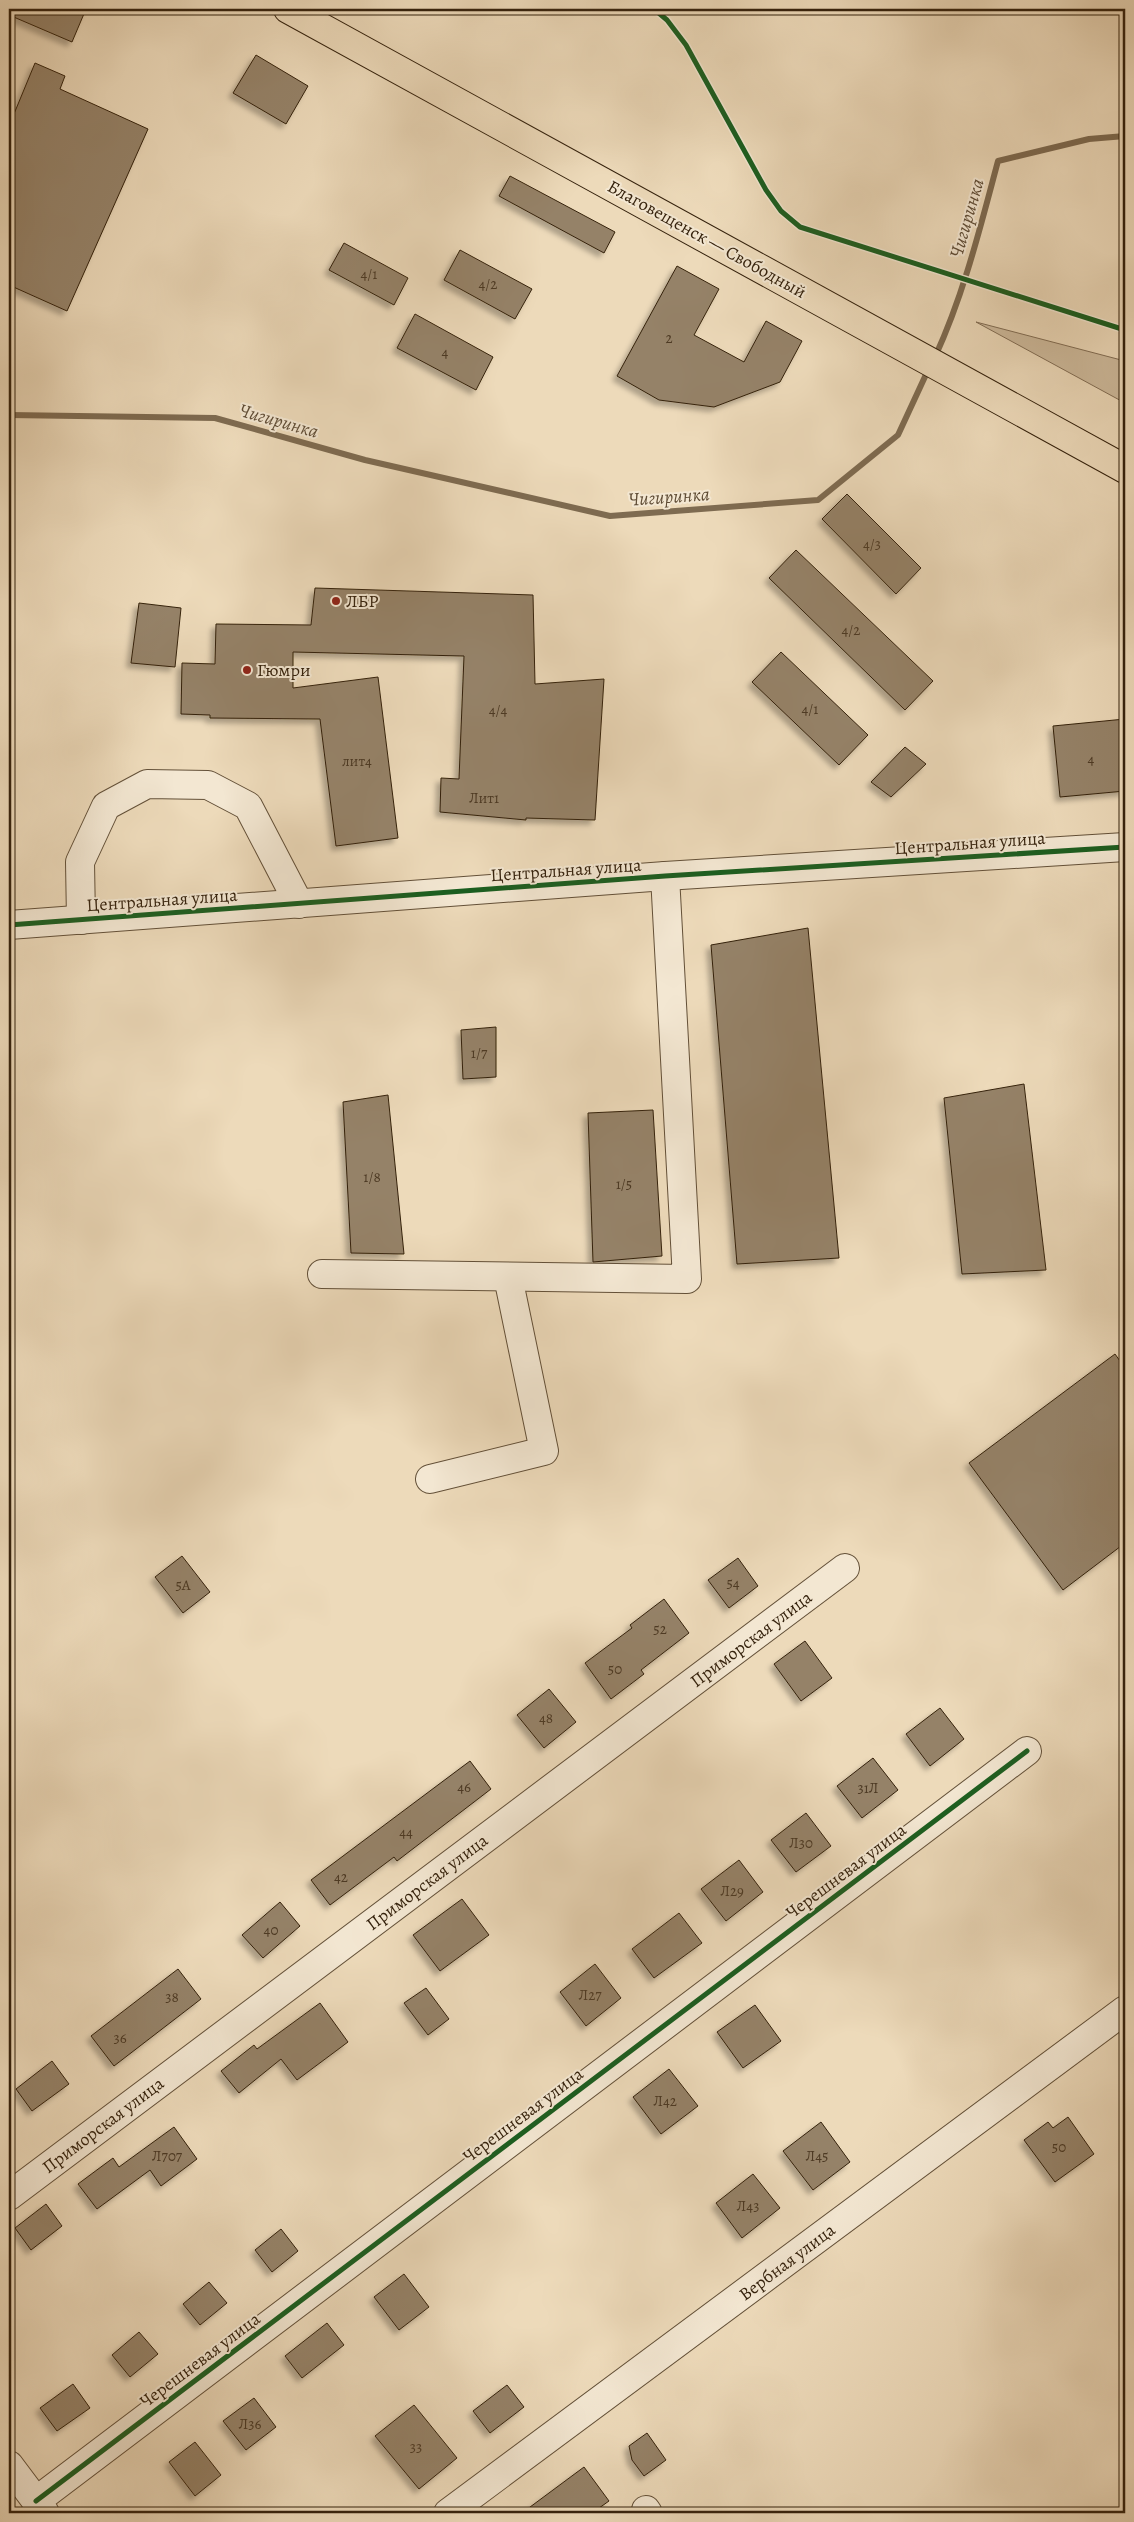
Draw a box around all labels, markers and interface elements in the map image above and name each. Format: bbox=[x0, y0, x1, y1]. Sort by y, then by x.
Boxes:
street label: Благовещенск — Свободный bbox=[603, 174, 811, 304]
water label: Чигиринка bbox=[943, 175, 991, 261]
house number: 4/1 bbox=[361, 264, 377, 284]
house number: 4/2 bbox=[479, 274, 497, 294]
house number: 2 bbox=[665, 328, 673, 348]
house number: 4 bbox=[442, 342, 449, 362]
water label: Чигиринка bbox=[236, 397, 322, 445]
water label: Чигиринка bbox=[628, 481, 711, 513]
house number: 4/3 bbox=[863, 534, 881, 554]
place label: ЛБР bbox=[346, 589, 378, 613]
marker: ЛБР bbox=[330, 595, 342, 607]
house number: 4/2 bbox=[842, 620, 860, 640]
place label: Гюмри bbox=[257, 658, 310, 682]
marker: Гюмри bbox=[241, 664, 253, 676]
house number: 4/1 bbox=[802, 699, 818, 719]
house number: 4/4 bbox=[489, 700, 507, 720]
house number: 4 bbox=[1088, 749, 1095, 769]
house number: лит4 bbox=[342, 751, 372, 771]
house number: Лит1 bbox=[469, 788, 499, 808]
street label: Центральная улица bbox=[894, 826, 1047, 860]
street label: Центральная улица bbox=[490, 853, 643, 887]
street label: Центральная улица bbox=[86, 883, 239, 917]
house number: 1/7 bbox=[471, 1043, 488, 1063]
house number: 1/8 bbox=[363, 1167, 381, 1187]
house number: 1/5 bbox=[616, 1174, 632, 1194]
house number: 54 bbox=[726, 1573, 740, 1593]
house number: 5А bbox=[175, 1575, 191, 1595]
street label: Приморская улица bbox=[685, 1585, 817, 1693]
house number: 52 bbox=[653, 1619, 667, 1639]
house number: 50 bbox=[608, 1659, 622, 1679]
house number: 48 bbox=[539, 1708, 553, 1728]
house number: 46 bbox=[457, 1777, 471, 1797]
house number: 31Л bbox=[857, 1778, 879, 1798]
street label: Черешневая улица bbox=[781, 1817, 912, 1924]
house number: 44 bbox=[399, 1822, 413, 1842]
street label: Приморская улица bbox=[361, 1828, 493, 1936]
house number: Л30 bbox=[789, 1833, 813, 1853]
house number: 42 bbox=[334, 1867, 348, 1887]
house number: Л29 bbox=[720, 1881, 744, 1901]
house number: 40 bbox=[264, 1920, 278, 1940]
house number: Л27 bbox=[578, 1985, 602, 2005]
house number: 38 bbox=[165, 1987, 179, 2007]
house number: 36 bbox=[113, 2028, 127, 2048]
street label: Черешневая улица bbox=[458, 2061, 589, 2168]
street label: Приморская улица bbox=[37, 2071, 169, 2179]
house number: Л42 bbox=[653, 2091, 677, 2111]
house number: 50 bbox=[1052, 2137, 1066, 2157]
house number: Л707 bbox=[152, 2146, 183, 2166]
house number: Л45 bbox=[805, 2146, 829, 2166]
house number: Л43 bbox=[737, 2196, 759, 2216]
street label: Вербная улица bbox=[734, 2217, 841, 2306]
street label: Черешневая улица bbox=[135, 2306, 266, 2413]
house number: Л36 bbox=[239, 2414, 262, 2434]
house number: 33 bbox=[410, 2437, 422, 2457]

